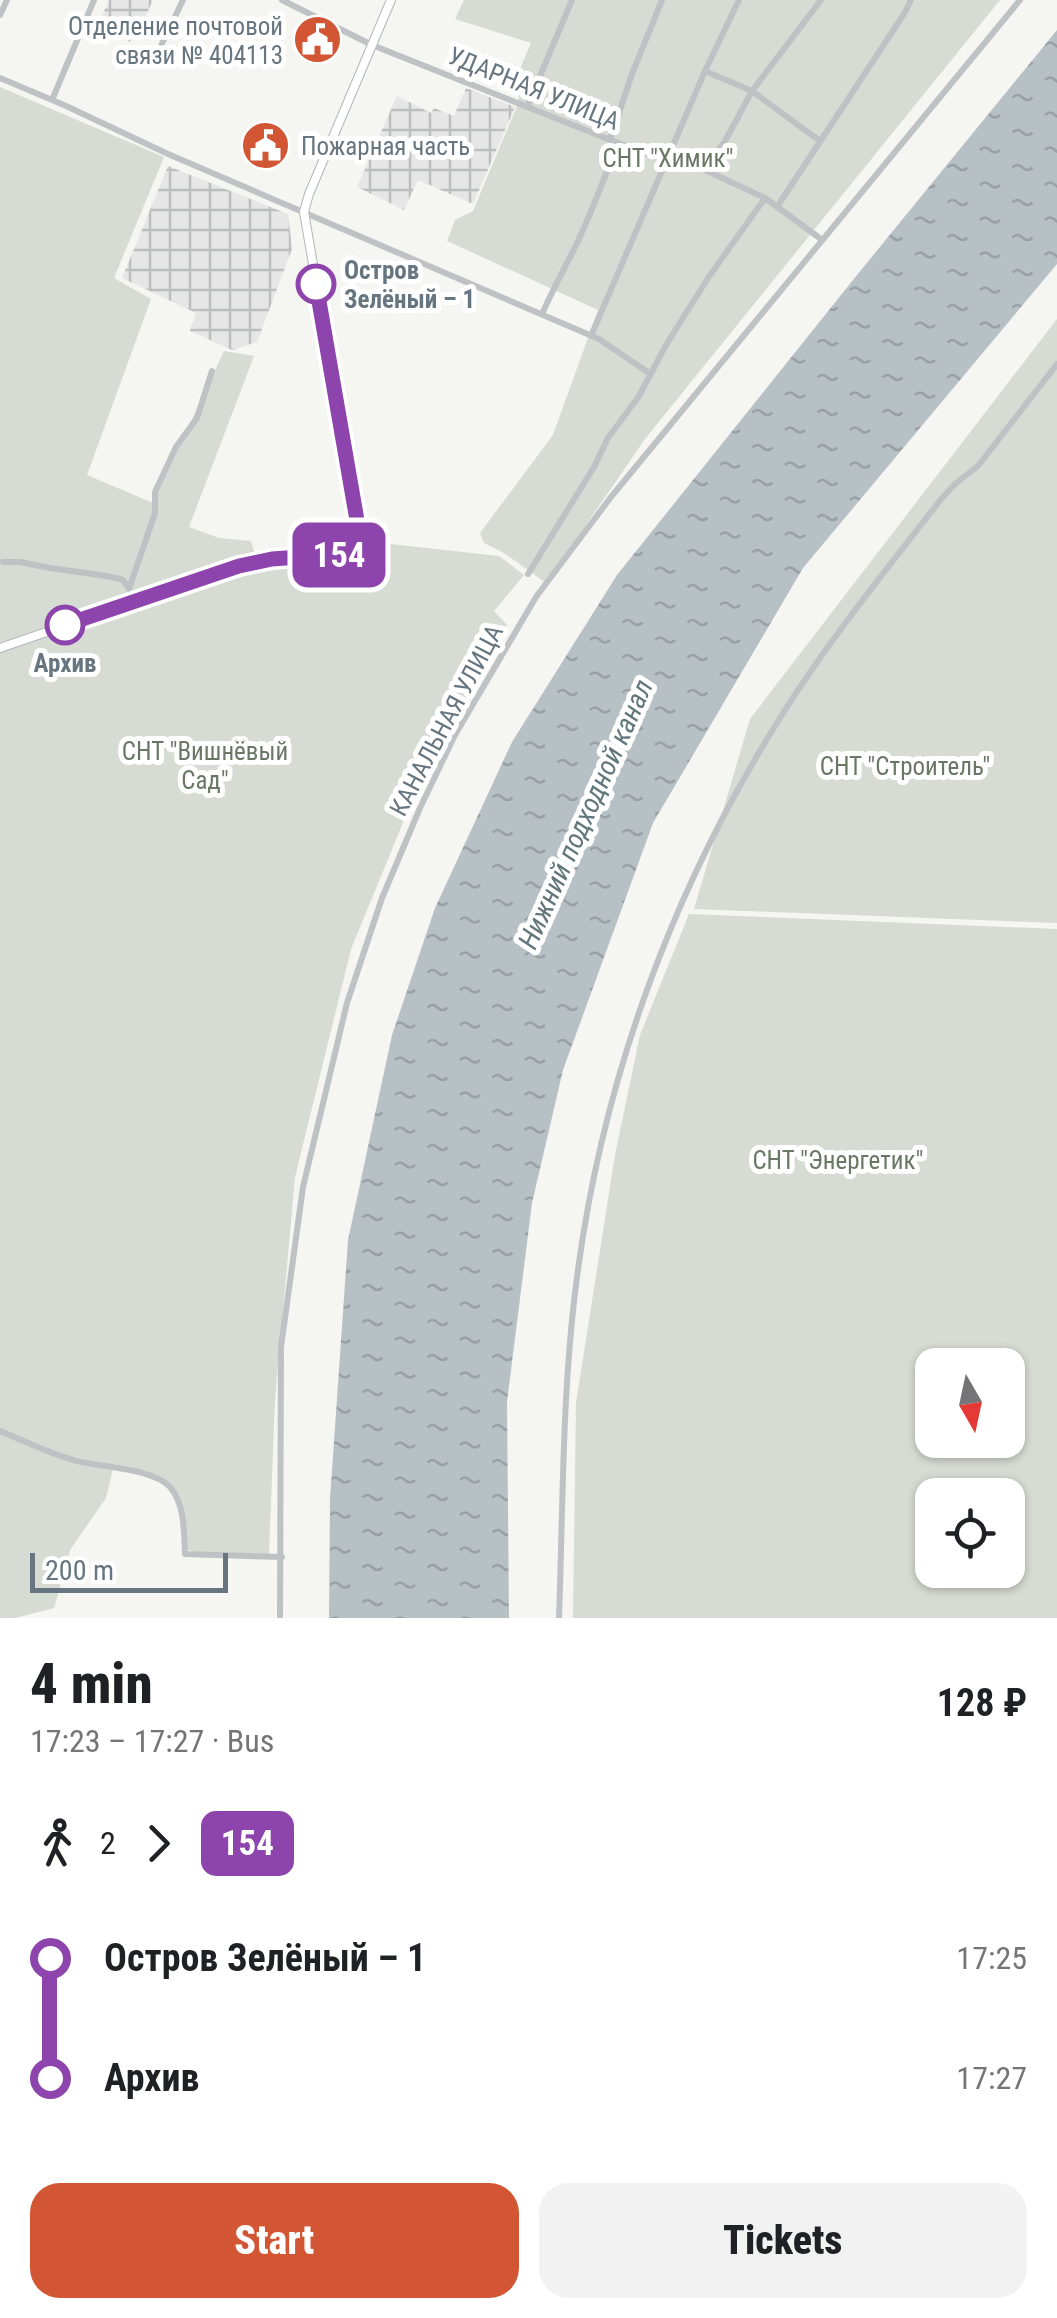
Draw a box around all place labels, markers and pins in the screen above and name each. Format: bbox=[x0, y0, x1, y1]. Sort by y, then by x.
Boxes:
place label: Отделение почтовой связи № 404113 bbox=[68, 12, 283, 70]
public building icon: Отделение почтовой связи № 404113 bbox=[292, 14, 344, 66]
public building icon: Пожарная часть bbox=[240, 120, 292, 172]
place label: Пожарная часть bbox=[301, 132, 470, 161]
place label: Остров Зелёный – 1 bbox=[344, 256, 475, 314]
marker: Остров Зелёный – 1 bbox=[297, 265, 335, 303]
marker: Архив bbox=[46, 606, 84, 644]
place label: Архив bbox=[34, 649, 96, 678]

